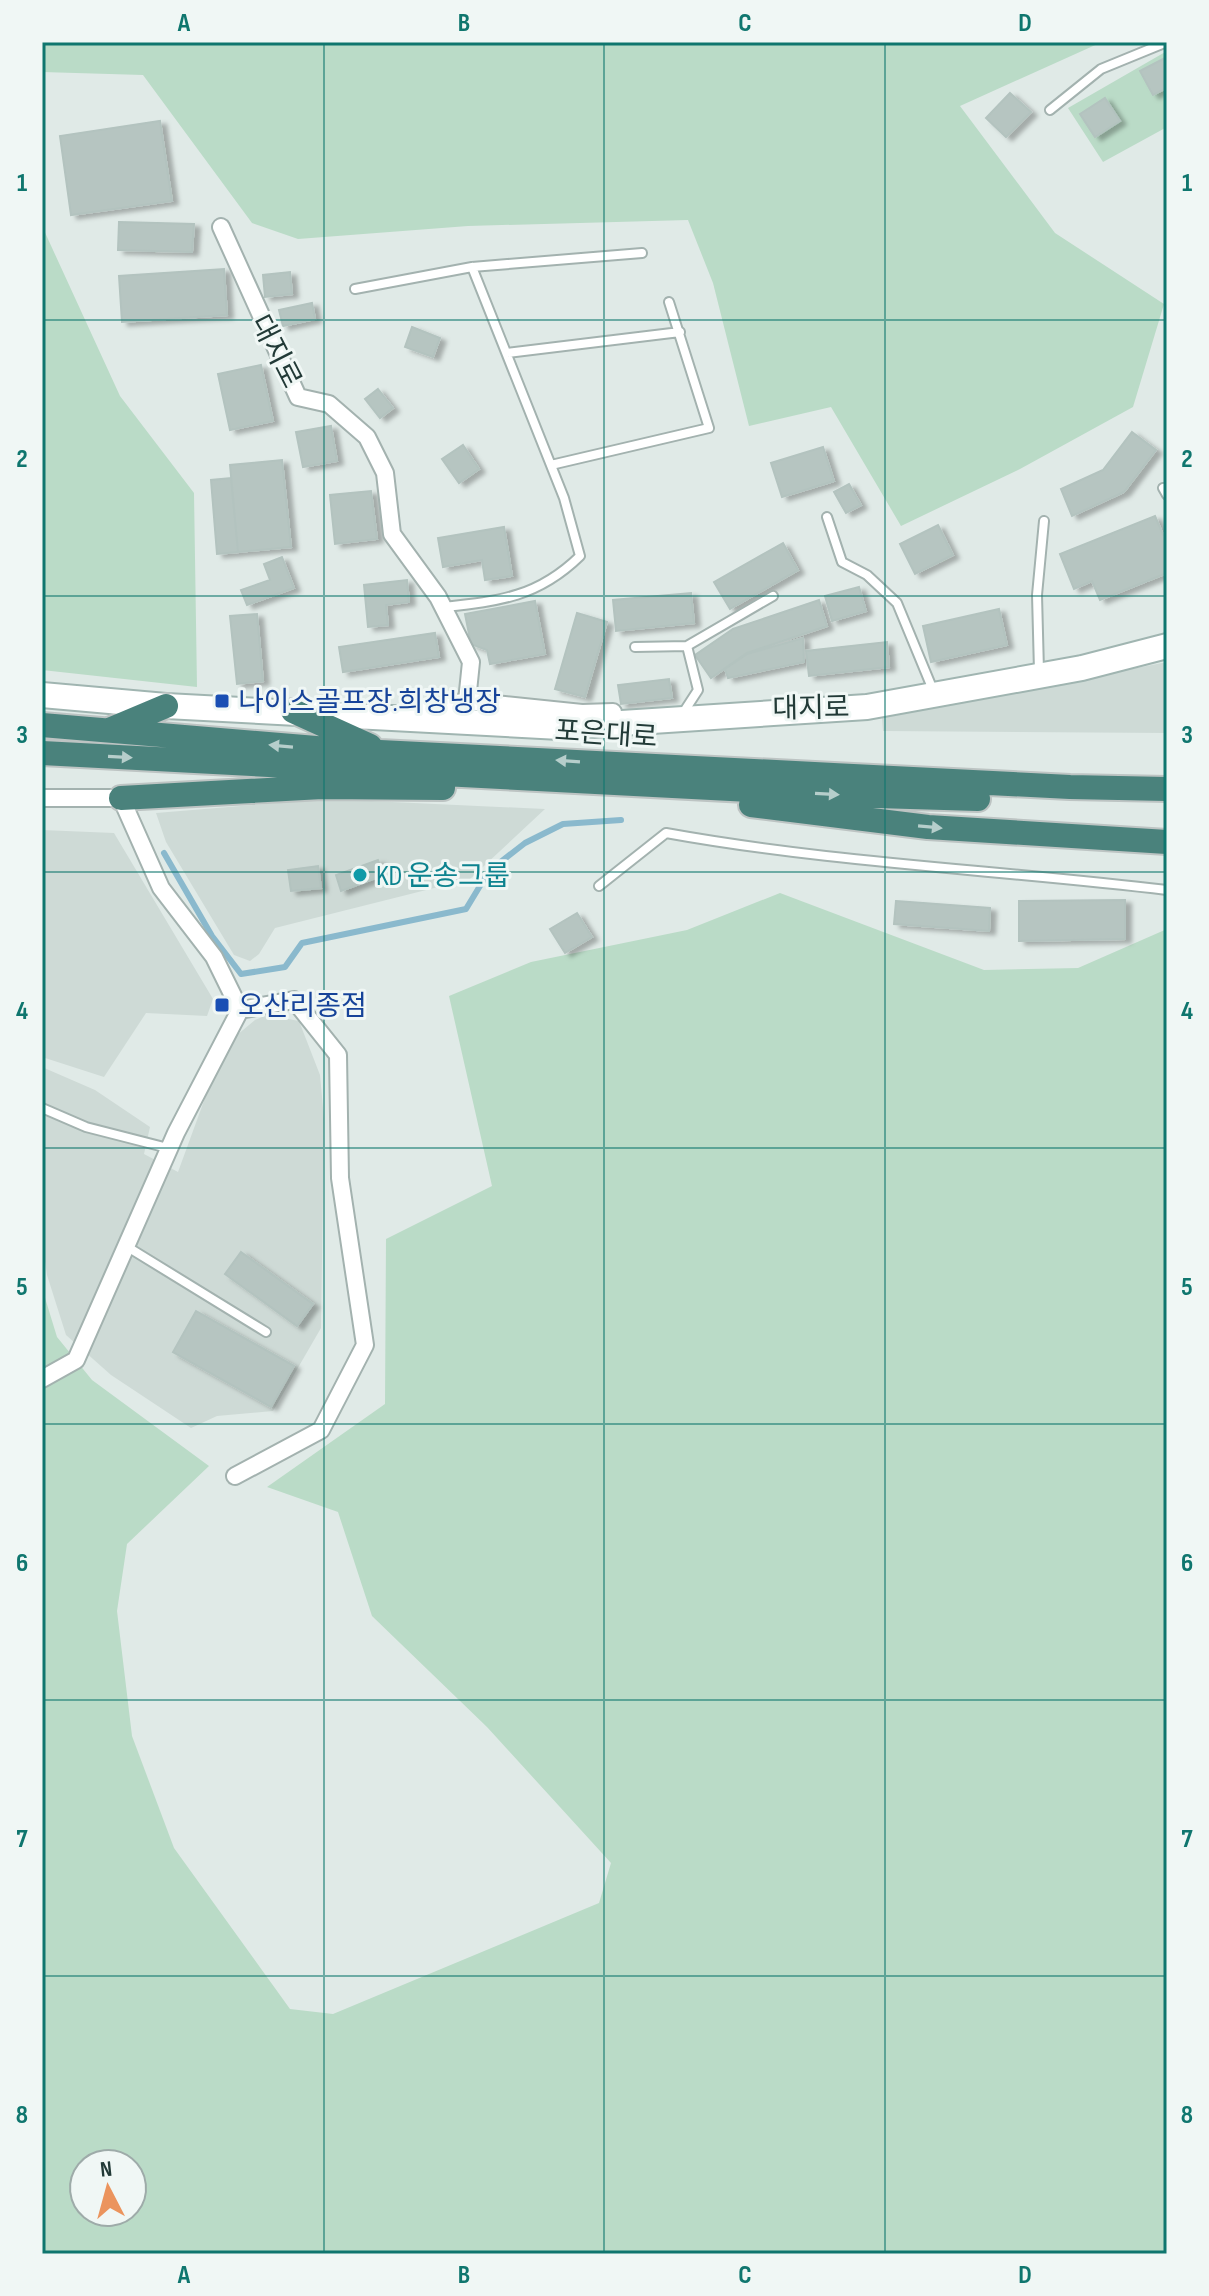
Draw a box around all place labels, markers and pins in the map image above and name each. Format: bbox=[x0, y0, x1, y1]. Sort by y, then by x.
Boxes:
place label: 나이스골프장.희창냉장 bbox=[238, 686, 501, 719]
marker: 나이스골프장.희창냉장 bbox=[213, 692, 231, 710]
place label: KD 운송그룹 bbox=[376, 860, 510, 893]
marker: KD 운송그룹 bbox=[351, 866, 369, 884]
place label: 오산리종점 bbox=[238, 990, 367, 1023]
marker: 오산리종점 bbox=[213, 996, 231, 1014]

